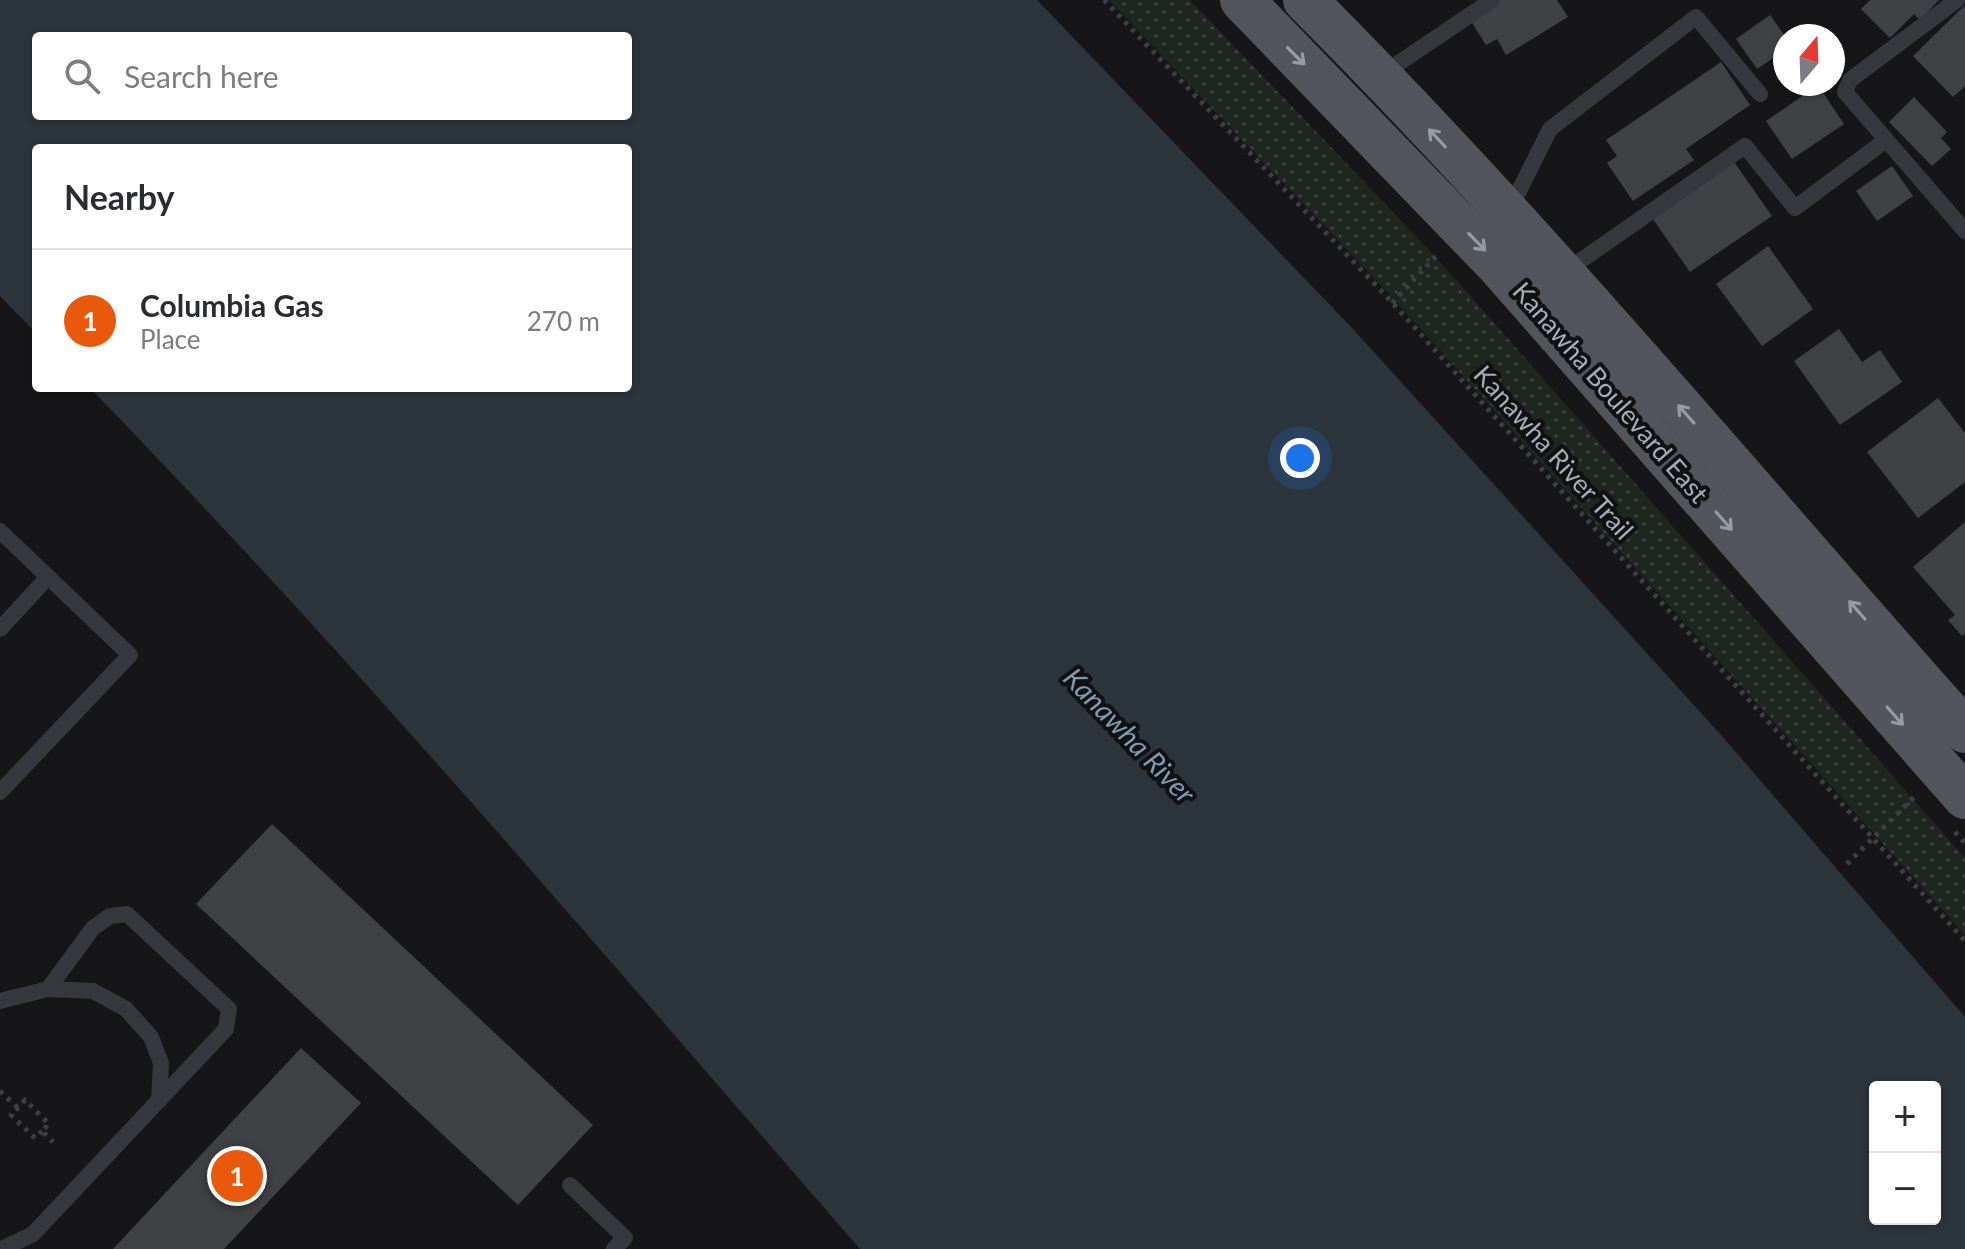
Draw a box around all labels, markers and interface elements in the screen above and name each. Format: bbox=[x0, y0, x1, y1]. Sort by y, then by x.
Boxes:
north arrow bbox=[1773, 24, 1845, 96]
search box bbox=[32, 32, 632, 120]
one-way arrow bbox=[1286, 45, 1306, 65]
icon: search bbox=[60, 54, 104, 98]
text: Search here bbox=[124, 58, 279, 94]
one-way arrow bbox=[1429, 128, 1447, 148]
text: Nearby bbox=[64, 176, 175, 217]
one-way arrow bbox=[1467, 232, 1486, 252]
street label: Kanawha Boulevard East bbox=[1506, 275, 1716, 509]
text: Columbia Gas bbox=[140, 287, 324, 323]
text: 1 bbox=[82, 305, 98, 337]
text: 270 m bbox=[527, 305, 600, 337]
text: Place bbox=[140, 323, 201, 355]
street label: Kanawha River Trail bbox=[1468, 358, 1640, 546]
one-way arrow bbox=[1678, 404, 1696, 424]
your location bbox=[1280, 438, 1320, 478]
one-way arrow bbox=[1715, 510, 1733, 530]
one-way arrow bbox=[1849, 600, 1867, 620]
water label: Kanawha River bbox=[1057, 660, 1203, 810]
one-way arrow bbox=[1886, 706, 1904, 726]
map controls bbox=[1869, 1081, 1941, 1225]
button: + bbox=[1869, 1081, 1941, 1153]
pin: 1 bbox=[211, 1146, 263, 1206]
button: − bbox=[1869, 1153, 1941, 1225]

